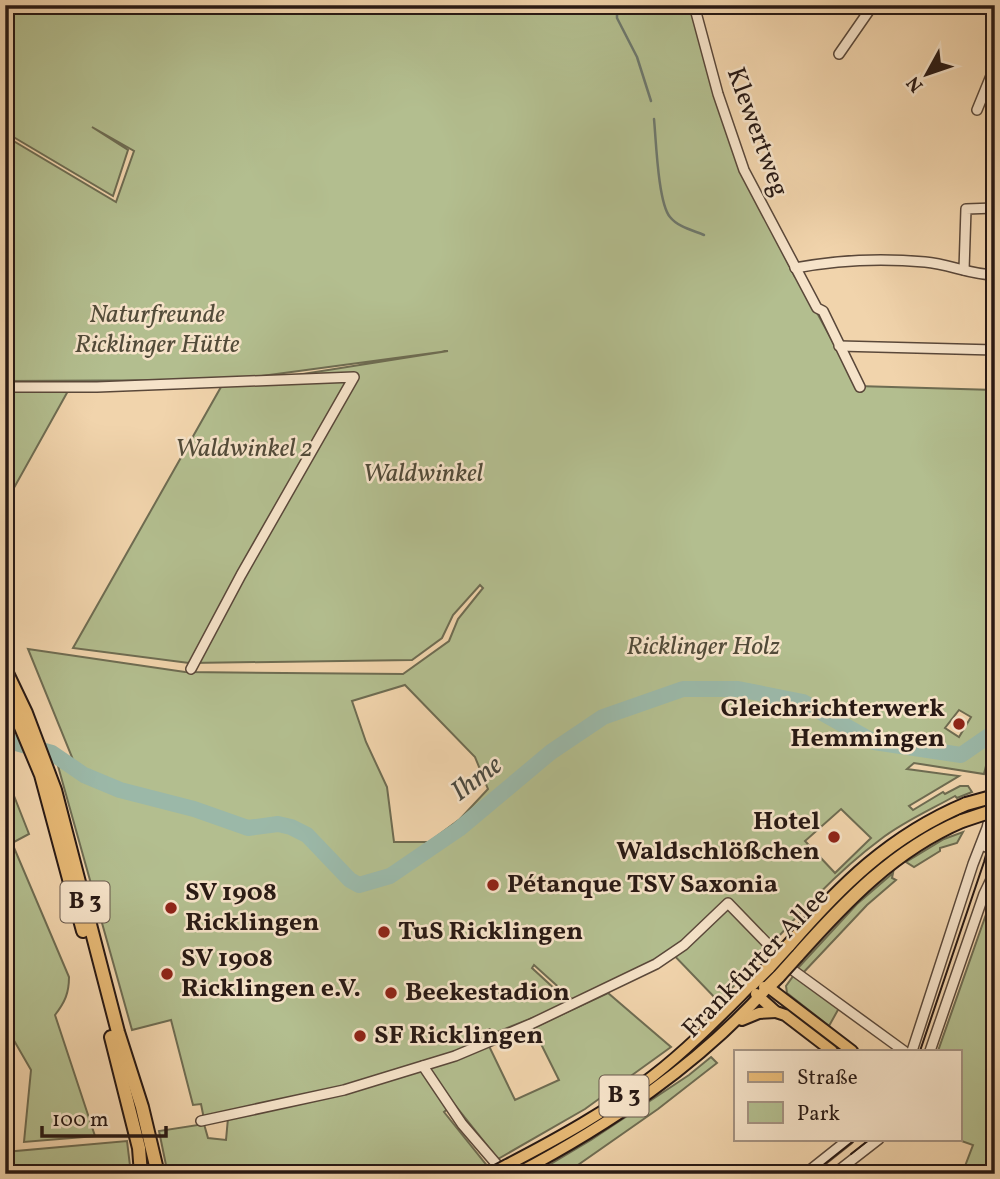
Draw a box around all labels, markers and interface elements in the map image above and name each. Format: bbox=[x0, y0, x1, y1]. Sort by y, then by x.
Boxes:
north arrow bbox=[892, 38, 962, 108]
street label: Klewertweg bbox=[717, 62, 797, 202]
text: N bbox=[901, 70, 930, 97]
park label: Naturfreunde Ricklinger Hütte bbox=[75, 297, 240, 363]
park label: Waldwinkel 2 bbox=[175, 431, 313, 467]
park label: Waldwinkel bbox=[363, 456, 484, 492]
park label: Ricklinger Holz bbox=[626, 629, 780, 665]
place label: Gleichrichterwerk Hemmingen bbox=[720, 691, 945, 757]
marker: Gleichrichterwerk Hemmingen bbox=[951, 716, 967, 732]
water label: Ihme bbox=[443, 747, 511, 811]
place label: Hotel Waldschlößchen bbox=[616, 804, 820, 870]
marker: Hotel Waldschlößchen bbox=[826, 829, 842, 845]
place label: Pétanque TSV Saxonia bbox=[507, 867, 778, 903]
place label: SV 1908 Ricklingen bbox=[185, 875, 319, 941]
marker: Pétanque TSV Saxonia bbox=[485, 877, 501, 893]
street label: Frankfurter Allee bbox=[674, 879, 838, 1047]
road number: B 3 bbox=[60, 882, 110, 922]
marker: SV 1908 Ricklingen bbox=[163, 900, 179, 916]
place label: TuS Ricklingen bbox=[398, 914, 583, 950]
marker: TuS Ricklingen bbox=[376, 924, 392, 940]
place label: SV 1908 Ricklingen e.V. bbox=[181, 941, 361, 1007]
marker: SV 1908 Ricklingen e.V. bbox=[159, 966, 175, 982]
place label: Beekestadion bbox=[405, 975, 570, 1011]
marker: Beekestadion bbox=[383, 985, 399, 1001]
place label: SF Ricklingen bbox=[374, 1018, 543, 1054]
marker: SF Ricklingen bbox=[352, 1028, 368, 1044]
legend bbox=[734, 1050, 962, 1140]
text: Straße bbox=[797, 1064, 858, 1093]
road number: B 3 bbox=[600, 1076, 648, 1116]
scale bar bbox=[42, 1095, 166, 1139]
text: Park bbox=[797, 1100, 840, 1129]
text: 100 m bbox=[52, 1106, 109, 1135]

